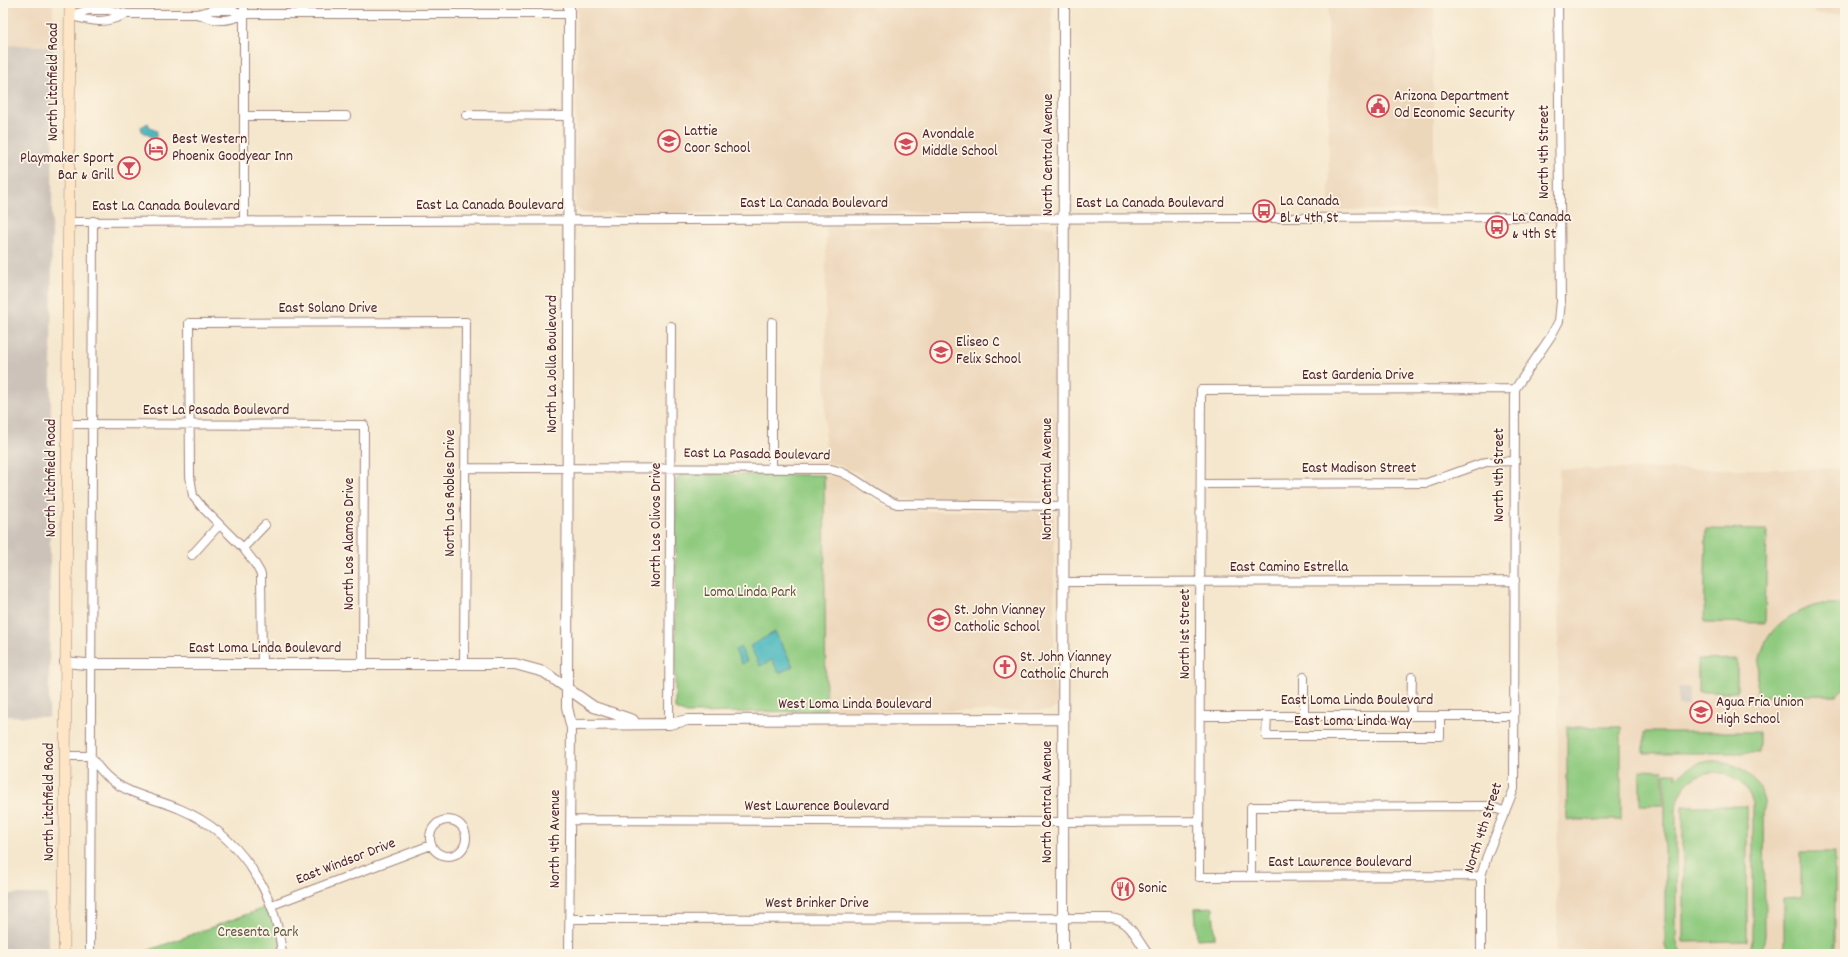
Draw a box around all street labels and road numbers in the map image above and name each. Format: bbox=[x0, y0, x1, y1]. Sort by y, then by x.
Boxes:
street label: North Litchfield Road bbox=[43, 23, 65, 141]
street label: North Central Avenue bbox=[1038, 93, 1060, 216]
street label: North 4th Street bbox=[1534, 105, 1556, 199]
street label: East La Canada Boulevard bbox=[740, 193, 888, 215]
street label: East La Canada Boulevard bbox=[1076, 193, 1224, 215]
street label: East La Canada Boulevard bbox=[416, 195, 564, 217]
street label: East La Canada Boulevard bbox=[92, 196, 240, 218]
street label: North La Jolla Boulevard bbox=[542, 295, 564, 433]
street label: East Solano Drive bbox=[279, 298, 378, 320]
street label: East Gardenia Drive bbox=[1302, 365, 1414, 387]
street label: East La Pasada Boulevard bbox=[143, 400, 289, 422]
street label: North Central Avenue bbox=[1037, 417, 1059, 540]
street label: North Litchfield Road bbox=[41, 419, 63, 537]
street label: North 4th Street bbox=[1489, 428, 1511, 522]
street label: North Los Robles Drive bbox=[440, 429, 462, 557]
street label: East La Pasada Boulevard bbox=[683, 443, 831, 467]
street label: East Madison Street bbox=[1302, 458, 1417, 480]
street label: North Los Olivos Drive bbox=[646, 462, 668, 587]
street label: North Los Alamos Drive bbox=[339, 477, 361, 610]
street label: East Camino Estrella bbox=[1230, 557, 1349, 579]
street label: North 1st Street bbox=[1175, 588, 1197, 679]
street label: East Loma Linda Boulevard bbox=[189, 638, 341, 660]
street label: East Loma Linda Boulevard bbox=[1281, 690, 1433, 712]
street label: West Loma Linda Boulevard bbox=[778, 694, 932, 716]
street label: East Loma Linda Way bbox=[1294, 711, 1413, 733]
street label: North Central Avenue bbox=[1037, 740, 1059, 863]
street label: North Litchfield Road bbox=[39, 743, 61, 861]
street label: North 4th Street bbox=[1459, 779, 1509, 876]
street label: North 4th Avenue bbox=[545, 789, 567, 888]
street label: West Lawrence Boulevard bbox=[745, 796, 889, 818]
street label: East Windsor Drive bbox=[293, 833, 399, 891]
street label: East Lawrence Boulevard bbox=[1268, 852, 1412, 874]
street label: West Brinker Drive bbox=[765, 893, 869, 915]

